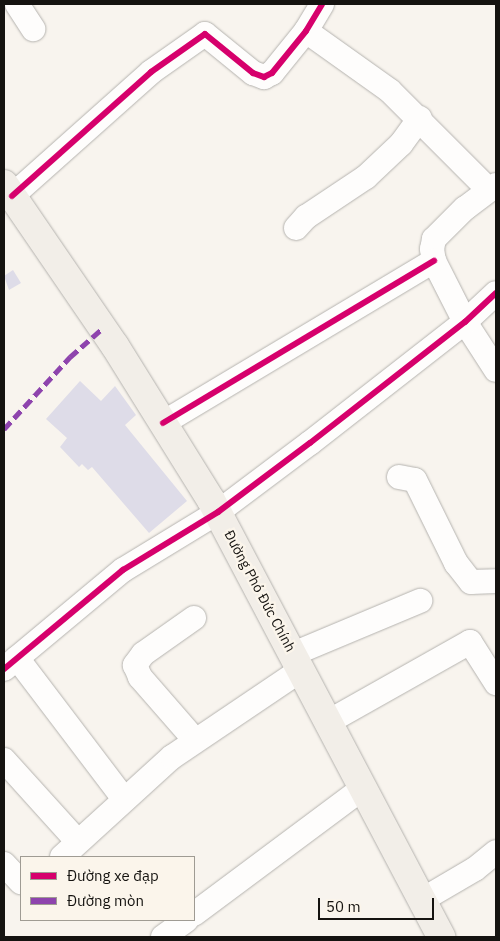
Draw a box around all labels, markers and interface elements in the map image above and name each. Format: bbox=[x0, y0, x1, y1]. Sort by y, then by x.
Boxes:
street label: Đường Phó Đức Chính bbox=[221, 527, 299, 655]
legend bbox=[20, 856, 195, 921]
text: Đường xe đạp bbox=[67, 866, 159, 885]
scale bar bbox=[320, 888, 436, 920]
text: Đường mòn bbox=[67, 891, 144, 910]
text: 50 m bbox=[326, 897, 361, 916]

